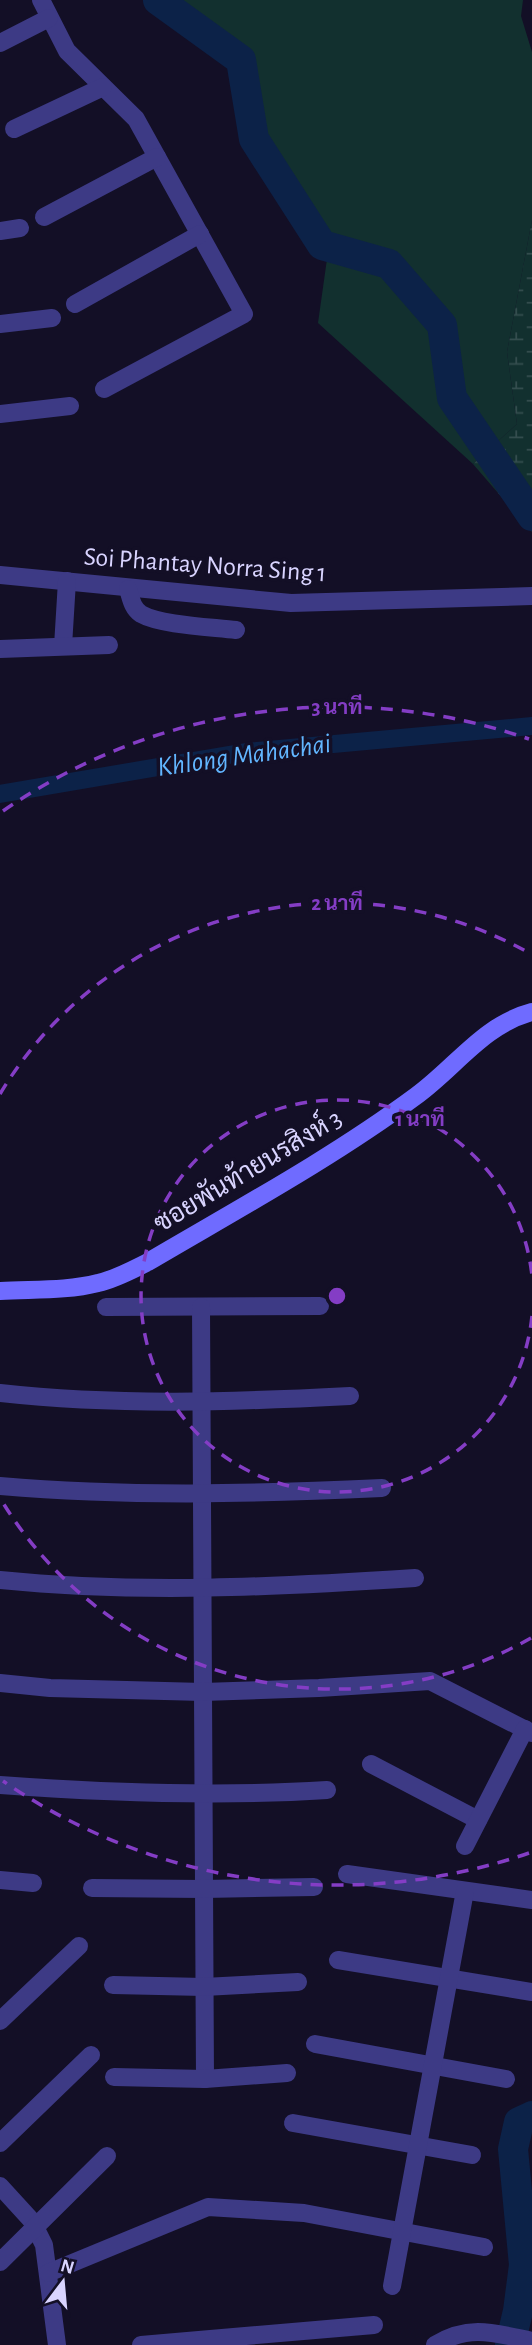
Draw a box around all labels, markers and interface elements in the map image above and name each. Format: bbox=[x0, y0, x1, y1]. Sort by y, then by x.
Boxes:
street label: Soi Phantay Norra Sing 1 bbox=[83, 544, 327, 586]
text: 3 นาที bbox=[312, 694, 362, 718]
water label: Khlong Mahachai bbox=[155, 730, 333, 782]
text: 2 นาที bbox=[311, 890, 363, 914]
street label: ซอยพันท้ายนรสิงห์ 3 bbox=[147, 1101, 346, 1237]
text: 1 นาที bbox=[395, 1106, 445, 1130]
centre of rings bbox=[325, 1284, 349, 1308]
north arrow bbox=[28, 2247, 98, 2317]
text: N bbox=[58, 2256, 76, 2278]

